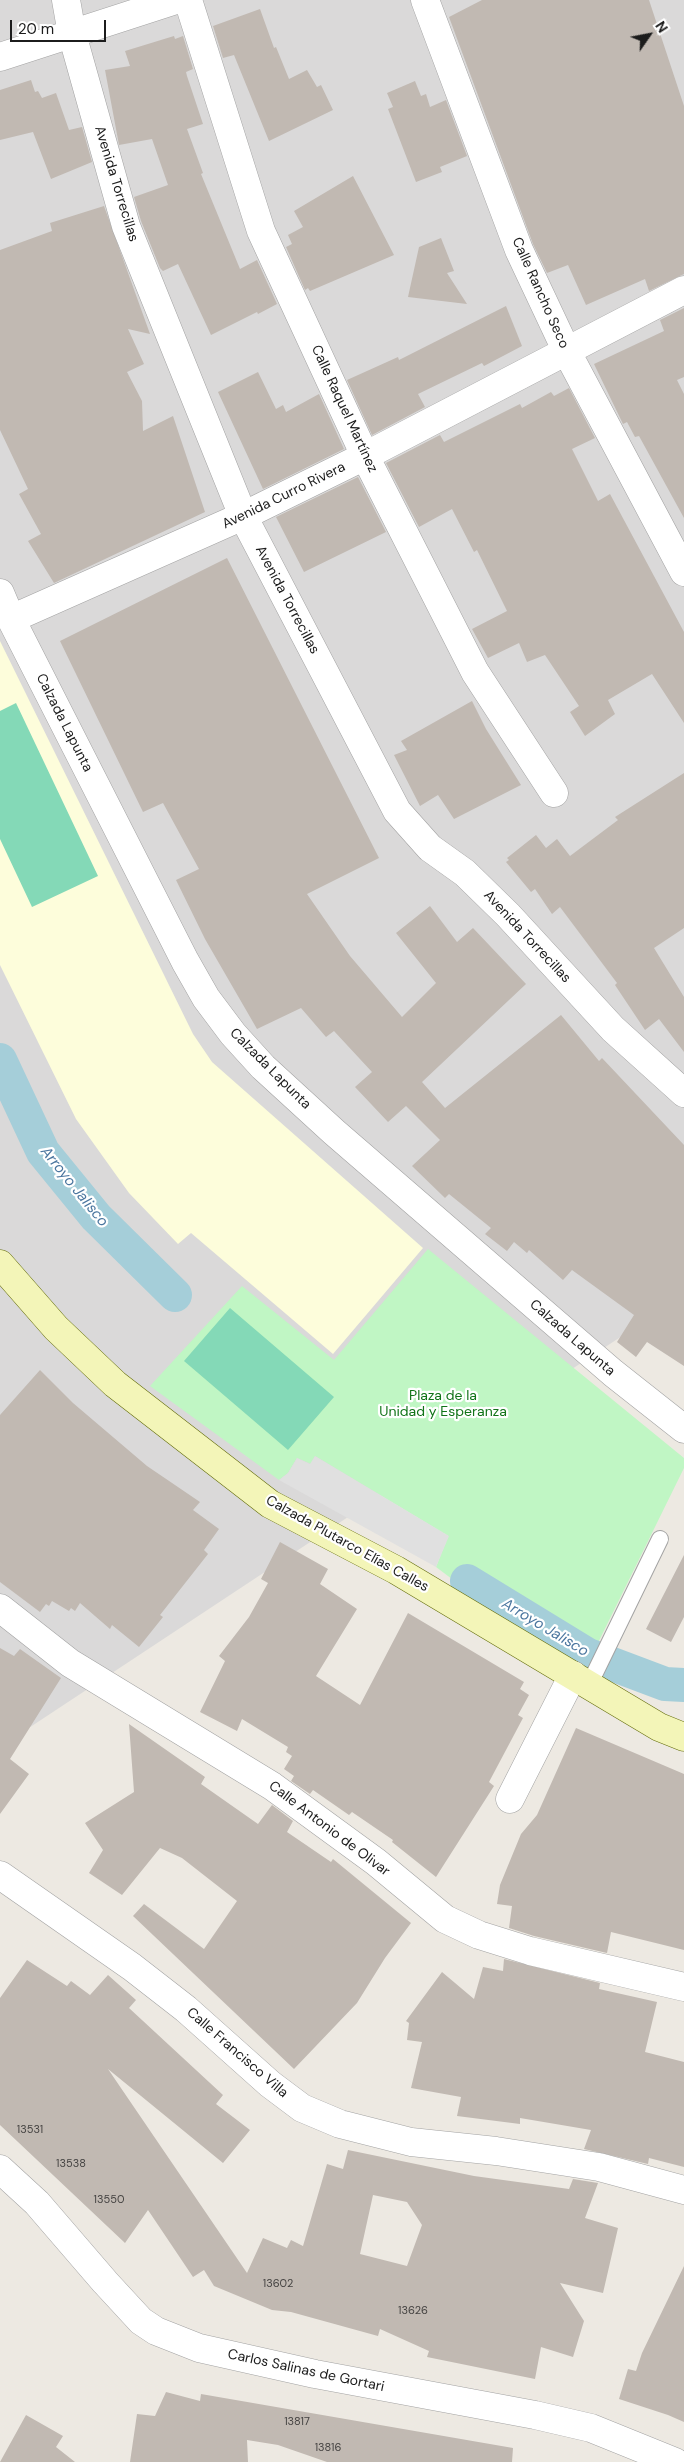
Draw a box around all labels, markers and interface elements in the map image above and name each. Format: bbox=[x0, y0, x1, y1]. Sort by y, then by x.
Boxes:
scale bar bbox=[12, 10, 109, 42]
north arrow bbox=[624, 10, 674, 60]
text: N bbox=[651, 18, 672, 36]
text: 20 m bbox=[18, 19, 54, 39]
street label: Avenida Torrecillas bbox=[90, 124, 142, 244]
street label: Calle Rancho Seco bbox=[508, 235, 572, 351]
street label: Calle Raquel Martínez bbox=[307, 343, 381, 475]
street label: Avenida Curro Rivera bbox=[220, 459, 348, 533]
street label: Avenida Torrecillas bbox=[251, 543, 323, 657]
street label: Calzada Lapunta bbox=[32, 671, 96, 775]
street label: Avenida Torrecillas bbox=[480, 887, 574, 987]
street label: Calzada Lapunta bbox=[226, 1025, 314, 1113]
water label: Arroyo Jalisco bbox=[36, 1143, 112, 1231]
street label: Calzada Lapunta bbox=[526, 1296, 618, 1380]
park label: Plaza de la Unidad y Esperanza bbox=[379, 1388, 507, 1420]
street label: Calzada Plutarco Elías Calles bbox=[263, 1492, 431, 1596]
water label: Arroyo Jalisco bbox=[498, 1595, 592, 1661]
street label: Calle Antonio de Olivar bbox=[265, 1778, 393, 1880]
street label: Calle Francisco Villa bbox=[183, 2004, 291, 2102]
house number: 13531 bbox=[17, 2123, 43, 2137]
house number: 13538 bbox=[56, 2157, 86, 2171]
house number: 13550 bbox=[94, 2193, 124, 2207]
house number: 13602 bbox=[263, 2277, 293, 2291]
house number: 13626 bbox=[398, 2304, 428, 2318]
street label: Carlos Salinas de Gortari bbox=[226, 2346, 386, 2396]
house number: 13817 bbox=[284, 2415, 310, 2429]
house number: 13816 bbox=[315, 2441, 341, 2455]

